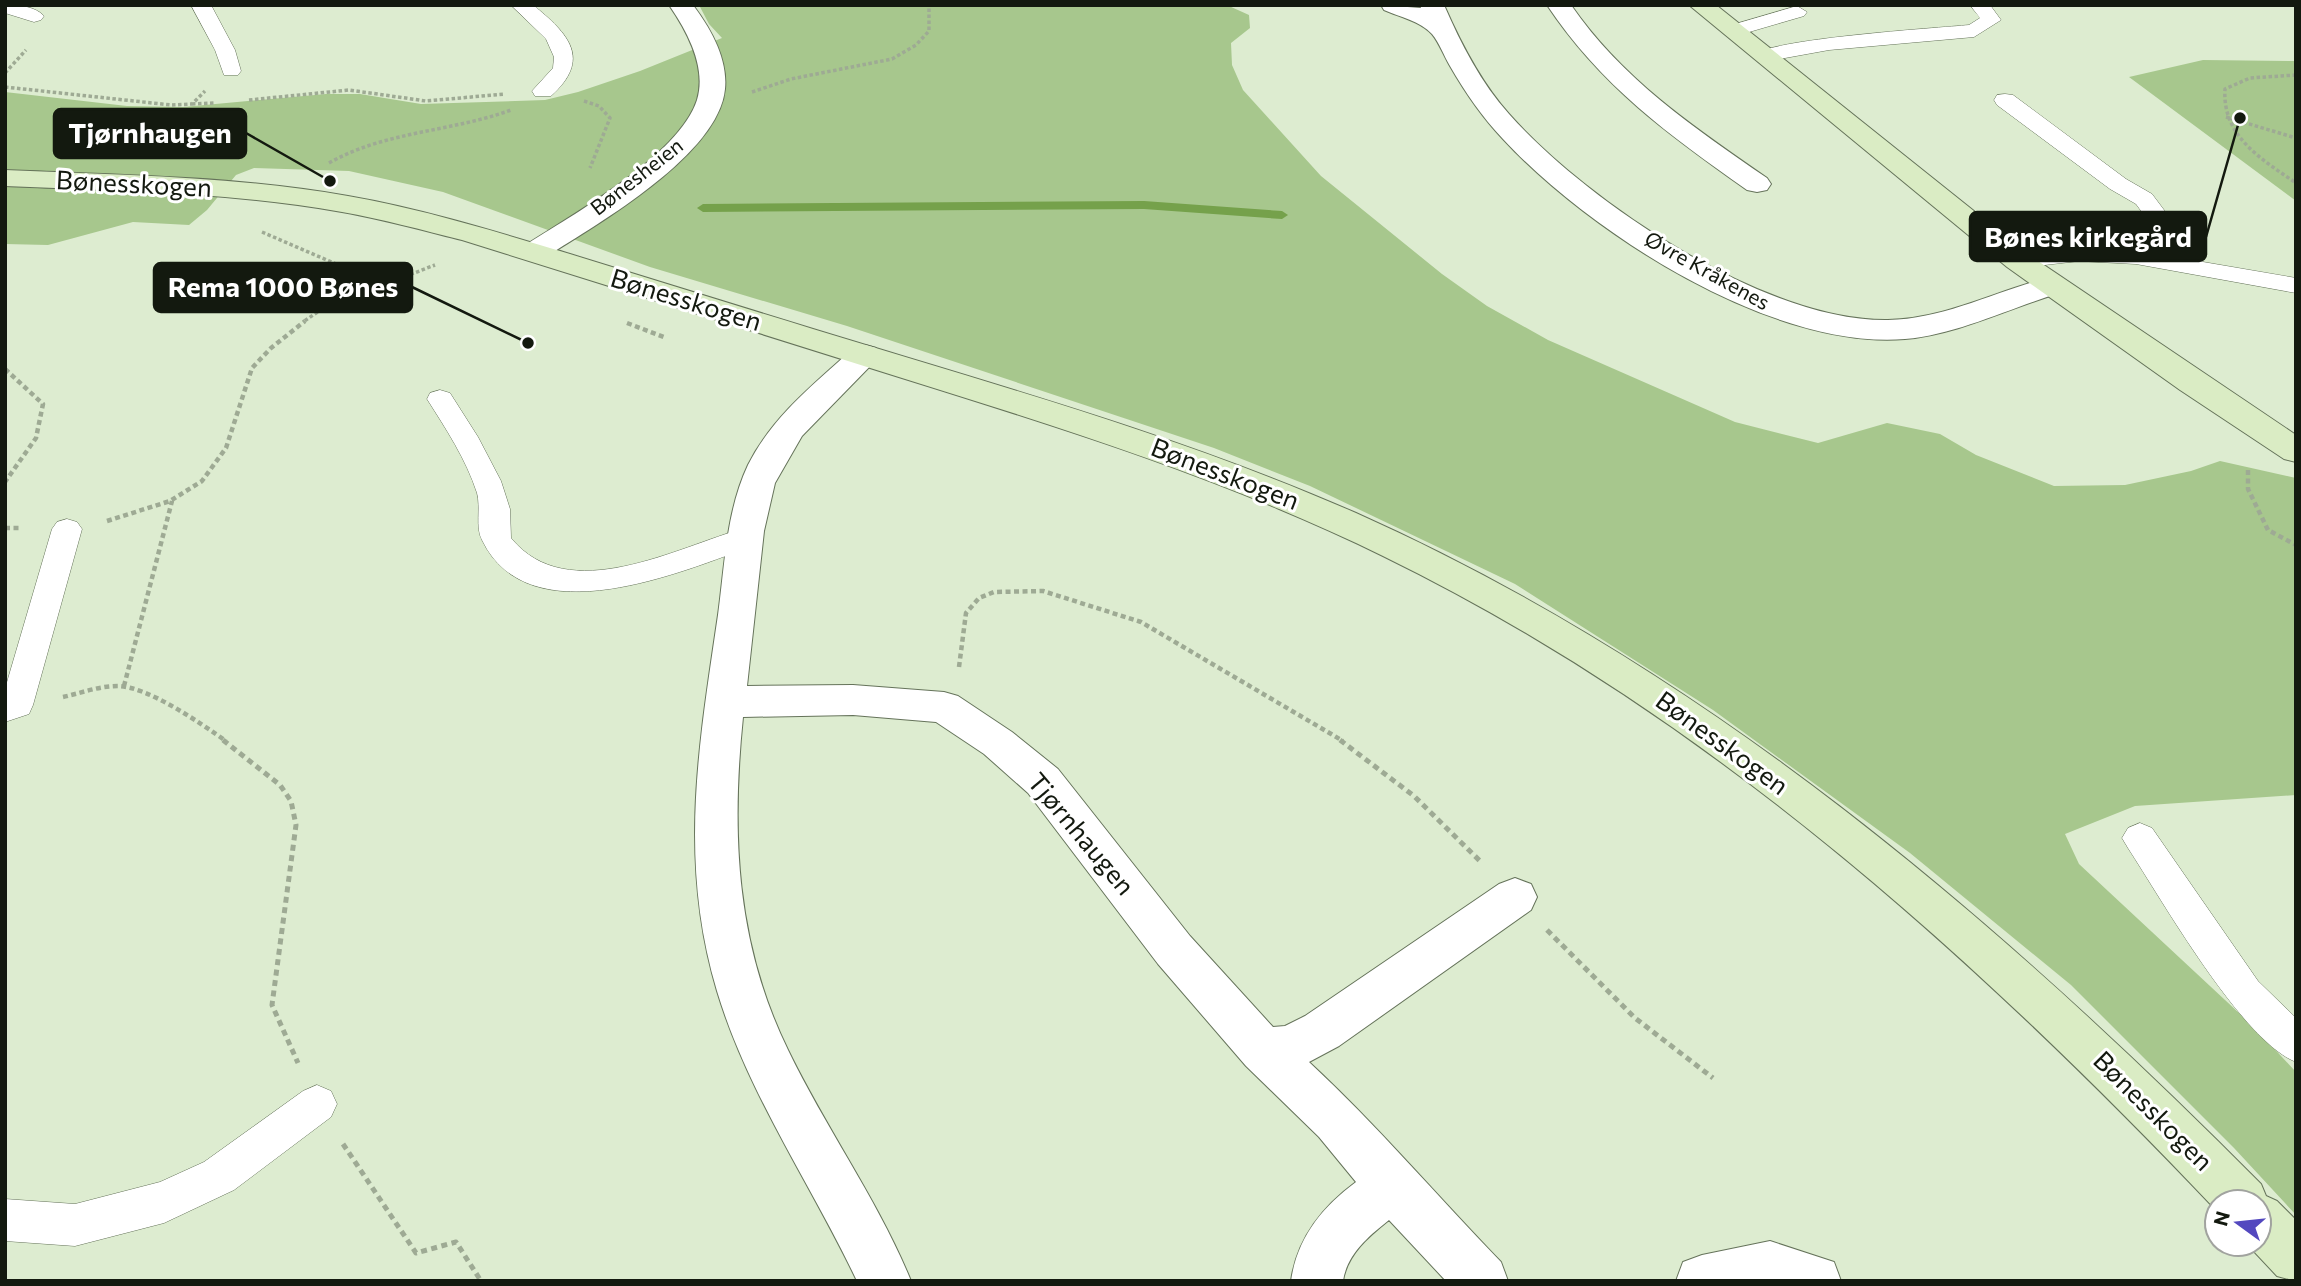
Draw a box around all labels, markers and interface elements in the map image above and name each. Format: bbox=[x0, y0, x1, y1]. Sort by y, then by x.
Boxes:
callout: Tjørnhaugen bbox=[54, 109, 246, 158]
text: Tjørnhaugen bbox=[68, 115, 232, 149]
street label: Bønesheien bbox=[585, 132, 687, 220]
street label: Bønesskogen bbox=[55, 163, 213, 202]
callout: Bønes kirkegård bbox=[1970, 212, 2206, 261]
text: Bønes kirkegård bbox=[1984, 219, 2192, 253]
street label: Øvre Kråkenes bbox=[1641, 225, 1775, 314]
street label: Bønesskogen bbox=[607, 261, 766, 336]
callout: Rema 1000 Bønes bbox=[154, 263, 412, 312]
text: Rema 1000 Bønes bbox=[168, 269, 398, 303]
street label: Bønesskogen bbox=[1147, 430, 1304, 515]
street label: Bønesskogen bbox=[1651, 683, 1795, 800]
street label: Tjørnhaugen bbox=[1022, 766, 1142, 900]
street label: Bønesskogen bbox=[2088, 1044, 2220, 1176]
north arrow bbox=[2203, 1188, 2273, 1258]
text: N bbox=[2208, 1209, 2234, 1228]

